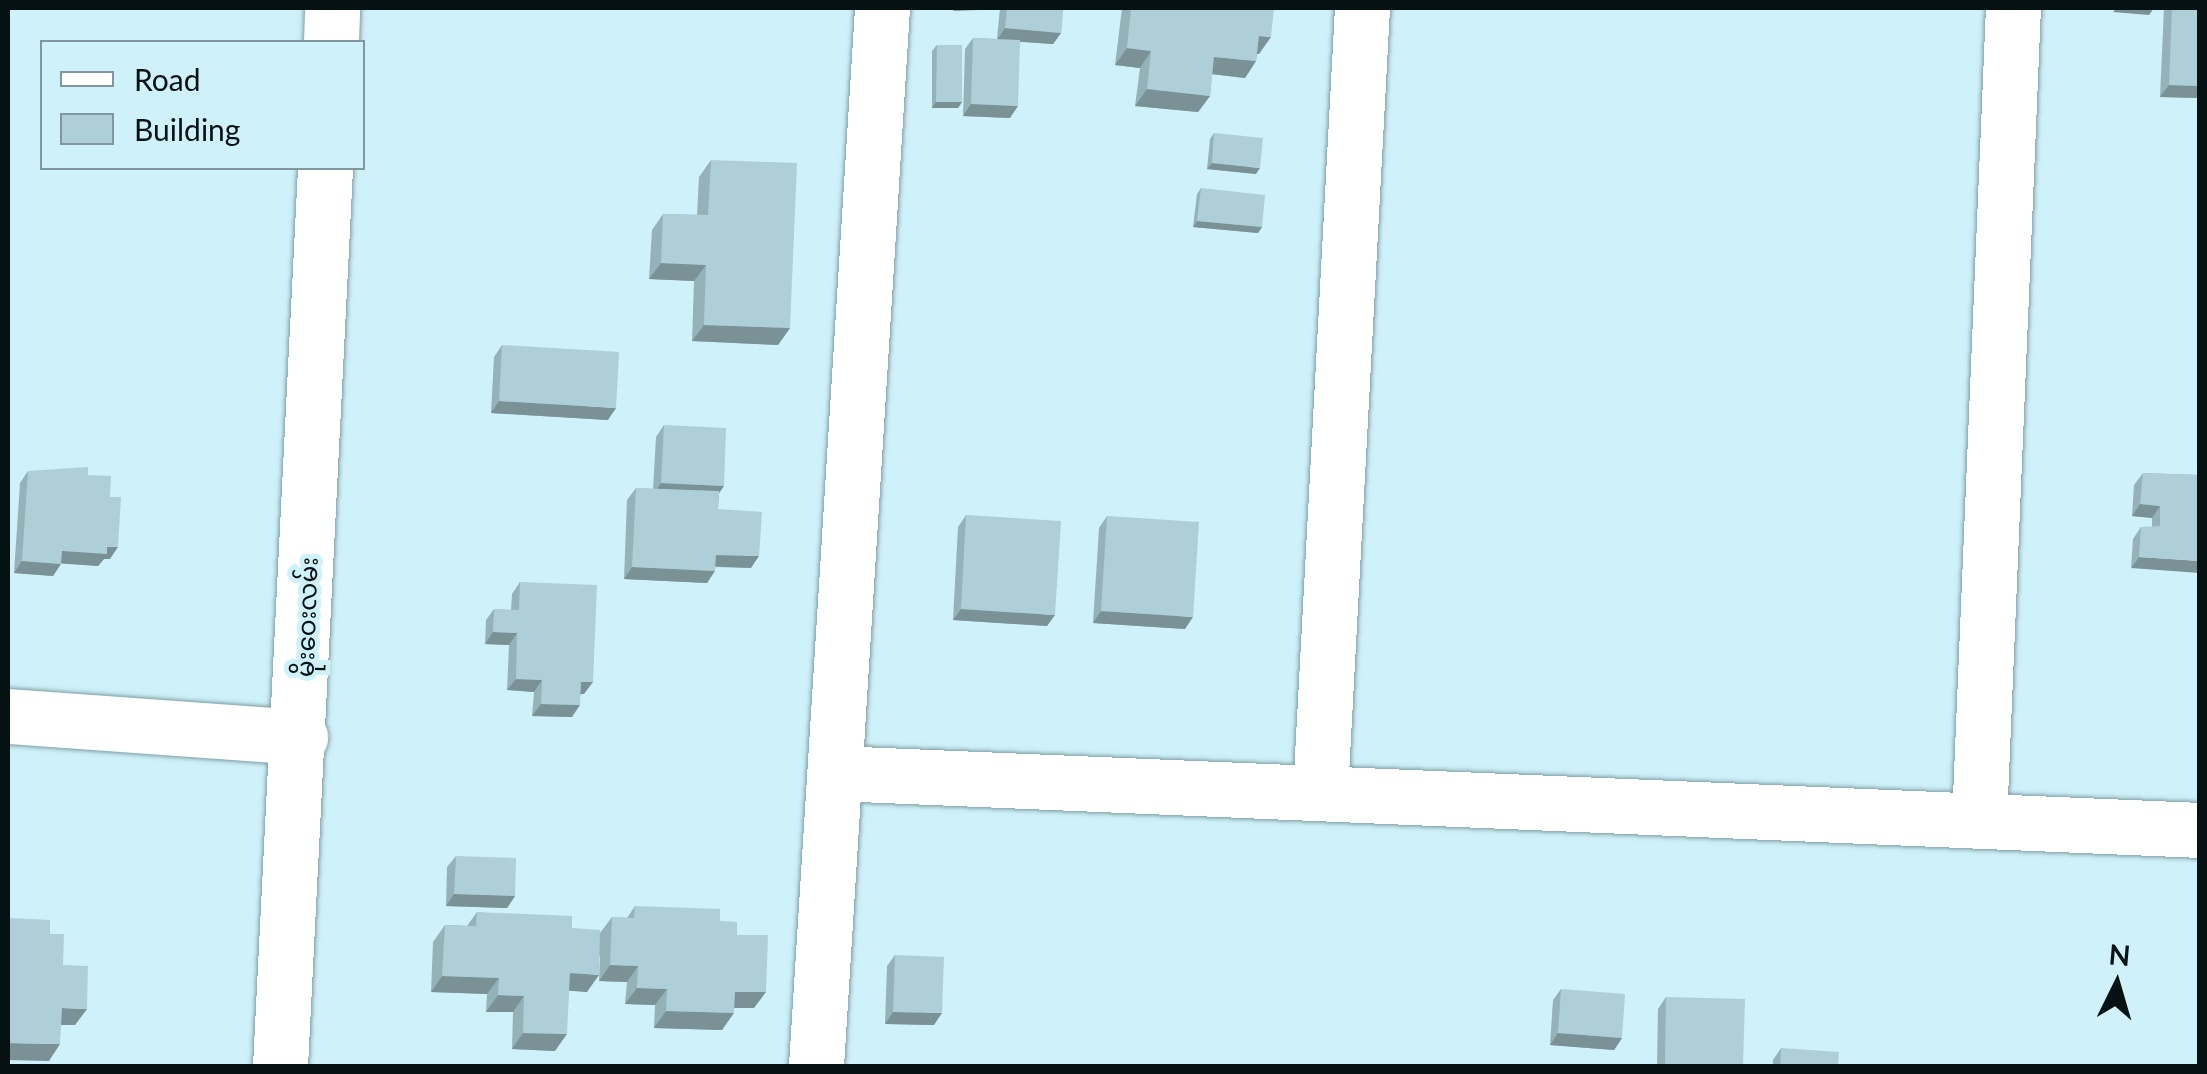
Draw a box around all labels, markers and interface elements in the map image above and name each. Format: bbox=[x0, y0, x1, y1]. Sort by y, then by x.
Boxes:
legend bbox=[40, 40, 365, 170]
text: Road bbox=[134, 61, 201, 97]
text: Building bbox=[134, 111, 240, 147]
street label: မိုးဝေးလမ်း bbox=[289, 556, 323, 678]
north arrow bbox=[2067, 934, 2167, 1034]
text: N bbox=[2107, 936, 2132, 972]

